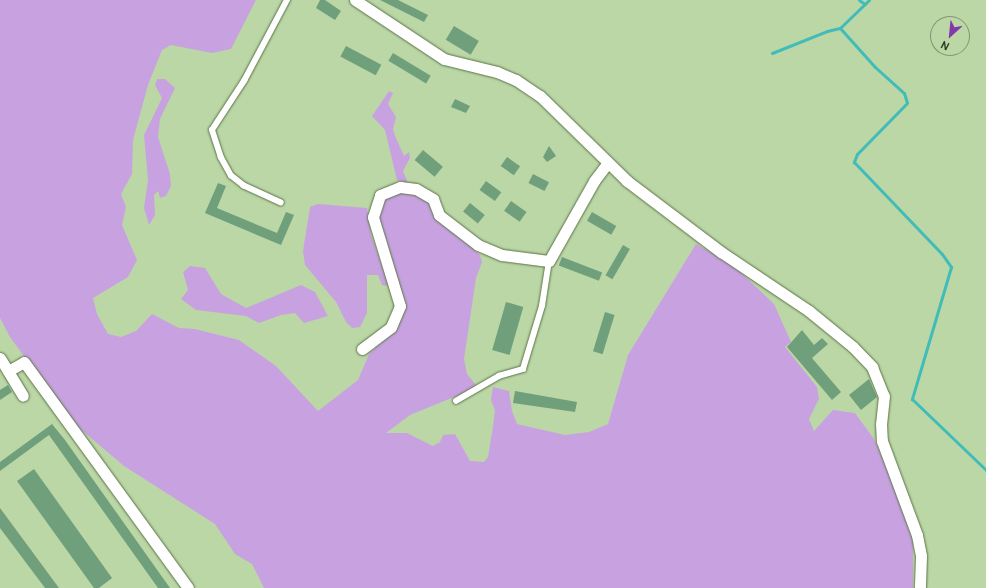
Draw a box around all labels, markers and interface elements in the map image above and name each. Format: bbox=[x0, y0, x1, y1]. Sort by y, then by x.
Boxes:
north arrow bbox=[930, 16, 970, 56]
text: N bbox=[938, 38, 952, 54]

